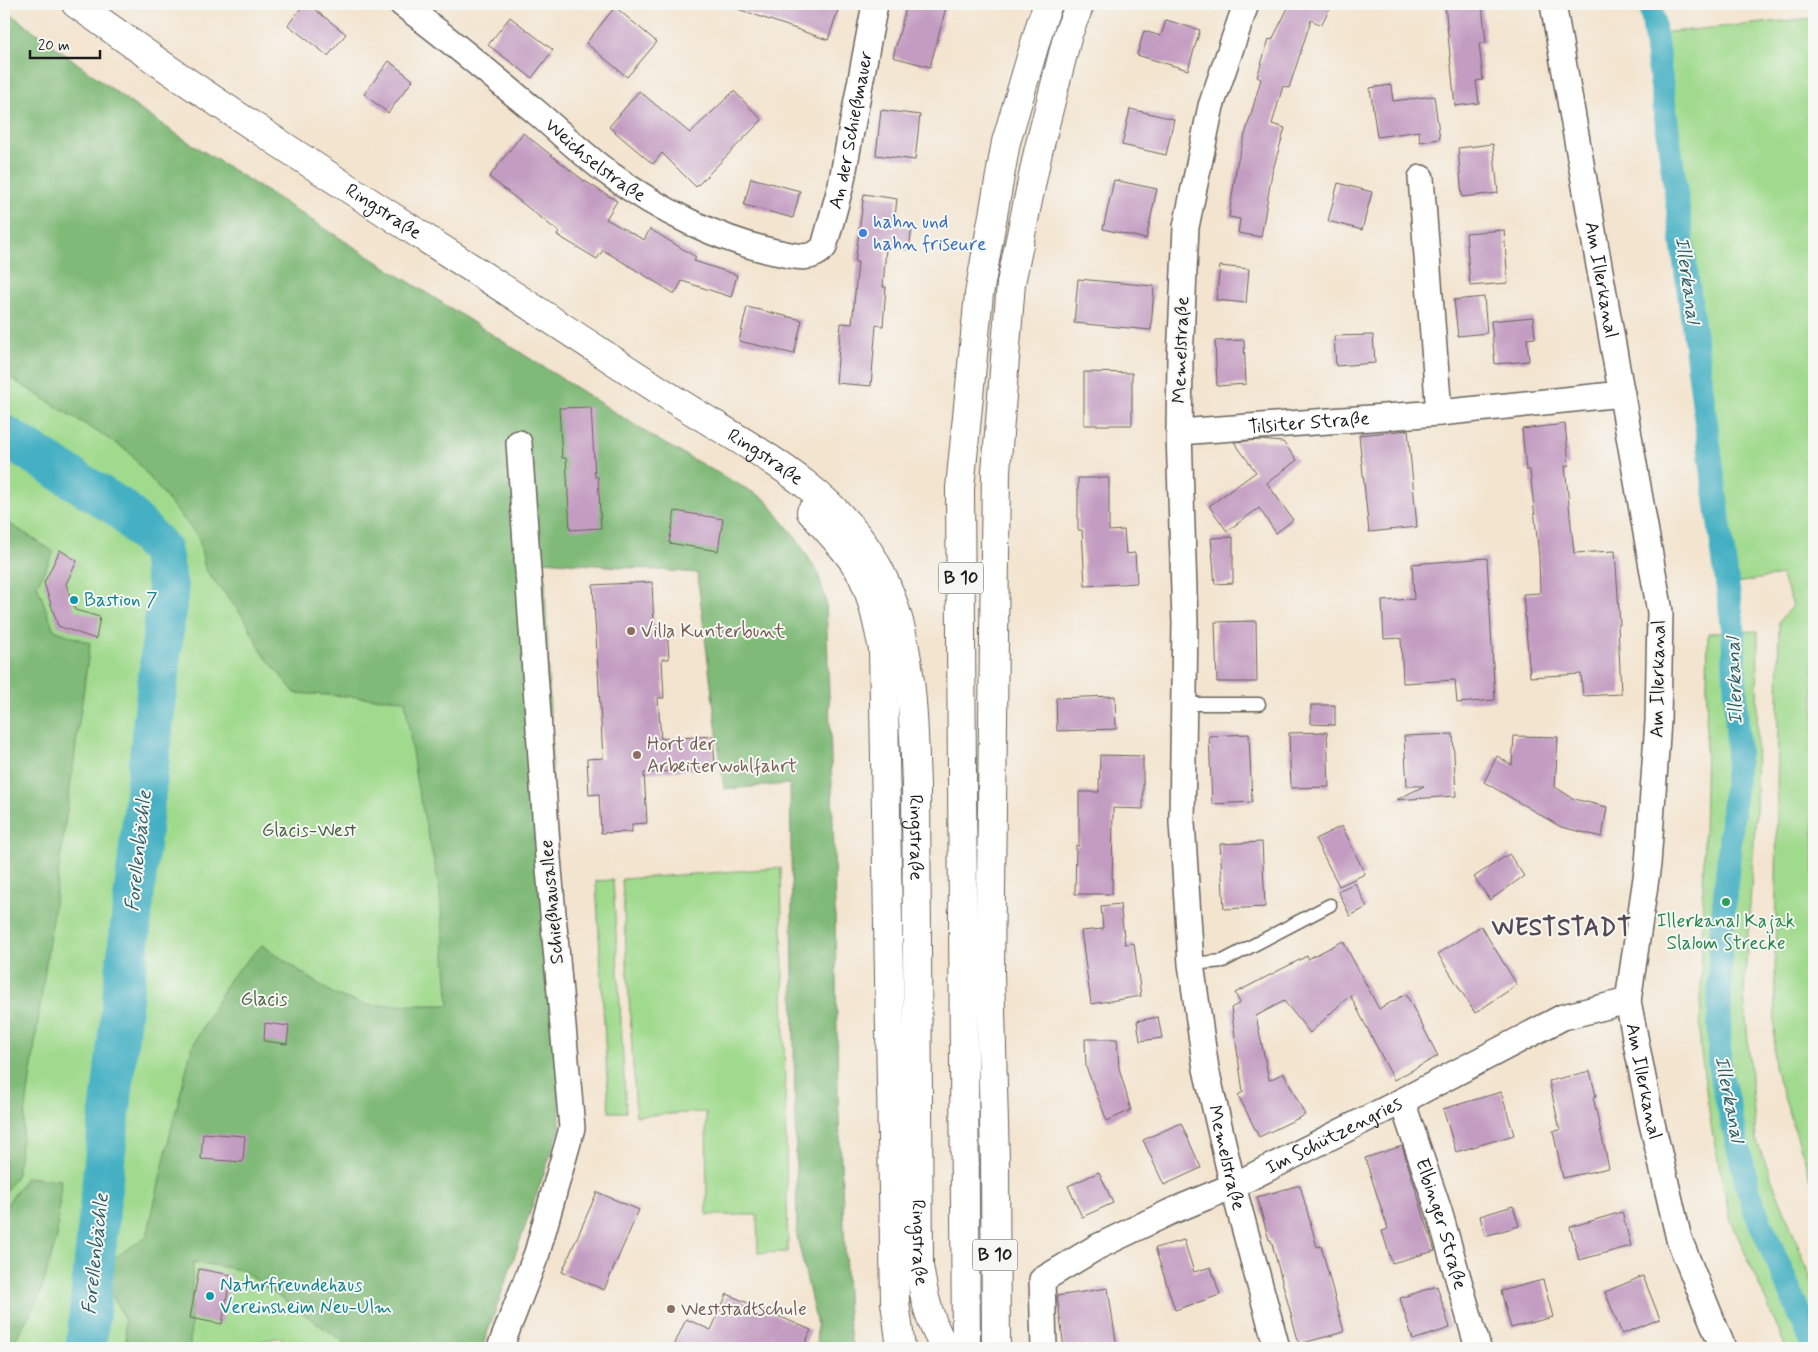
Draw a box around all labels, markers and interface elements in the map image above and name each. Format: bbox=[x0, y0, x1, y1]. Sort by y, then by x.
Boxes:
scale bar bbox=[30, 28, 100, 60]
text: 20 m bbox=[38, 36, 70, 56]
street label: An der Schießmauer bbox=[822, 49, 878, 212]
street label: Weichselstraße bbox=[540, 113, 651, 208]
street label: Ringstraße bbox=[341, 177, 427, 245]
place label: hahn und hahn friseure bbox=[873, 210, 986, 257]
street label: Am Illerkanal bbox=[1579, 219, 1624, 340]
marker: hahn und hahn friseure bbox=[857, 227, 869, 239]
water label: Illerkanal bbox=[1668, 235, 1707, 328]
street label: Memelstraße bbox=[1167, 296, 1195, 404]
street label: Tilsiter Straße bbox=[1247, 406, 1370, 439]
street label: Ringstraße bbox=[723, 423, 809, 491]
road number: B 10 bbox=[938, 562, 984, 594]
place label: Bastion 7 bbox=[84, 588, 158, 613]
marker: Bastion 7 bbox=[68, 594, 80, 606]
place label: Villa Kunterbunt bbox=[641, 619, 785, 644]
street label: Am Illerkanal bbox=[1644, 620, 1672, 738]
marker: Villa Kunterbunt bbox=[625, 625, 637, 637]
water label: Illerkanal bbox=[1720, 634, 1750, 725]
place label: Hort der Arbeiterwohlfahrt bbox=[647, 732, 797, 779]
marker: Hort der Arbeiterwohlfahrt bbox=[631, 749, 643, 761]
water label: Forellenbächle bbox=[119, 788, 159, 913]
street label: Ringstraße bbox=[902, 794, 929, 881]
park label: Glacis-West bbox=[262, 818, 356, 843]
street label: Schießhausallee bbox=[534, 839, 570, 965]
marker: Illerkanal Kajak Slalom Strecke bbox=[1720, 896, 1732, 908]
place label: Illerkanal Kajak Slalom Strecke bbox=[1657, 909, 1795, 956]
district label: WESTSTADT bbox=[1491, 913, 1632, 944]
park label: Glacis bbox=[240, 987, 288, 1012]
street label: Am Illerkanal bbox=[1620, 1021, 1668, 1142]
water label: Illerkanal bbox=[1707, 1054, 1751, 1147]
street label: Im Schützengries bbox=[1261, 1091, 1406, 1180]
street label: Memelstraße bbox=[1202, 1103, 1252, 1213]
street label: Elbinger Straße bbox=[1410, 1155, 1473, 1292]
water label: Forellenbächle bbox=[76, 1191, 116, 1316]
street label: Ringstraße bbox=[904, 1199, 935, 1288]
road number: B 10 bbox=[972, 1240, 1018, 1270]
place label: Naturfreundehaus Vereinsheim Neu-Ulm bbox=[220, 1273, 392, 1320]
marker: Naturfreundehaus Vereinsheim Neu-Ulm bbox=[204, 1290, 216, 1302]
place label: Weststadtschule bbox=[681, 1297, 807, 1322]
marker: Weststadtschule bbox=[665, 1303, 677, 1315]

